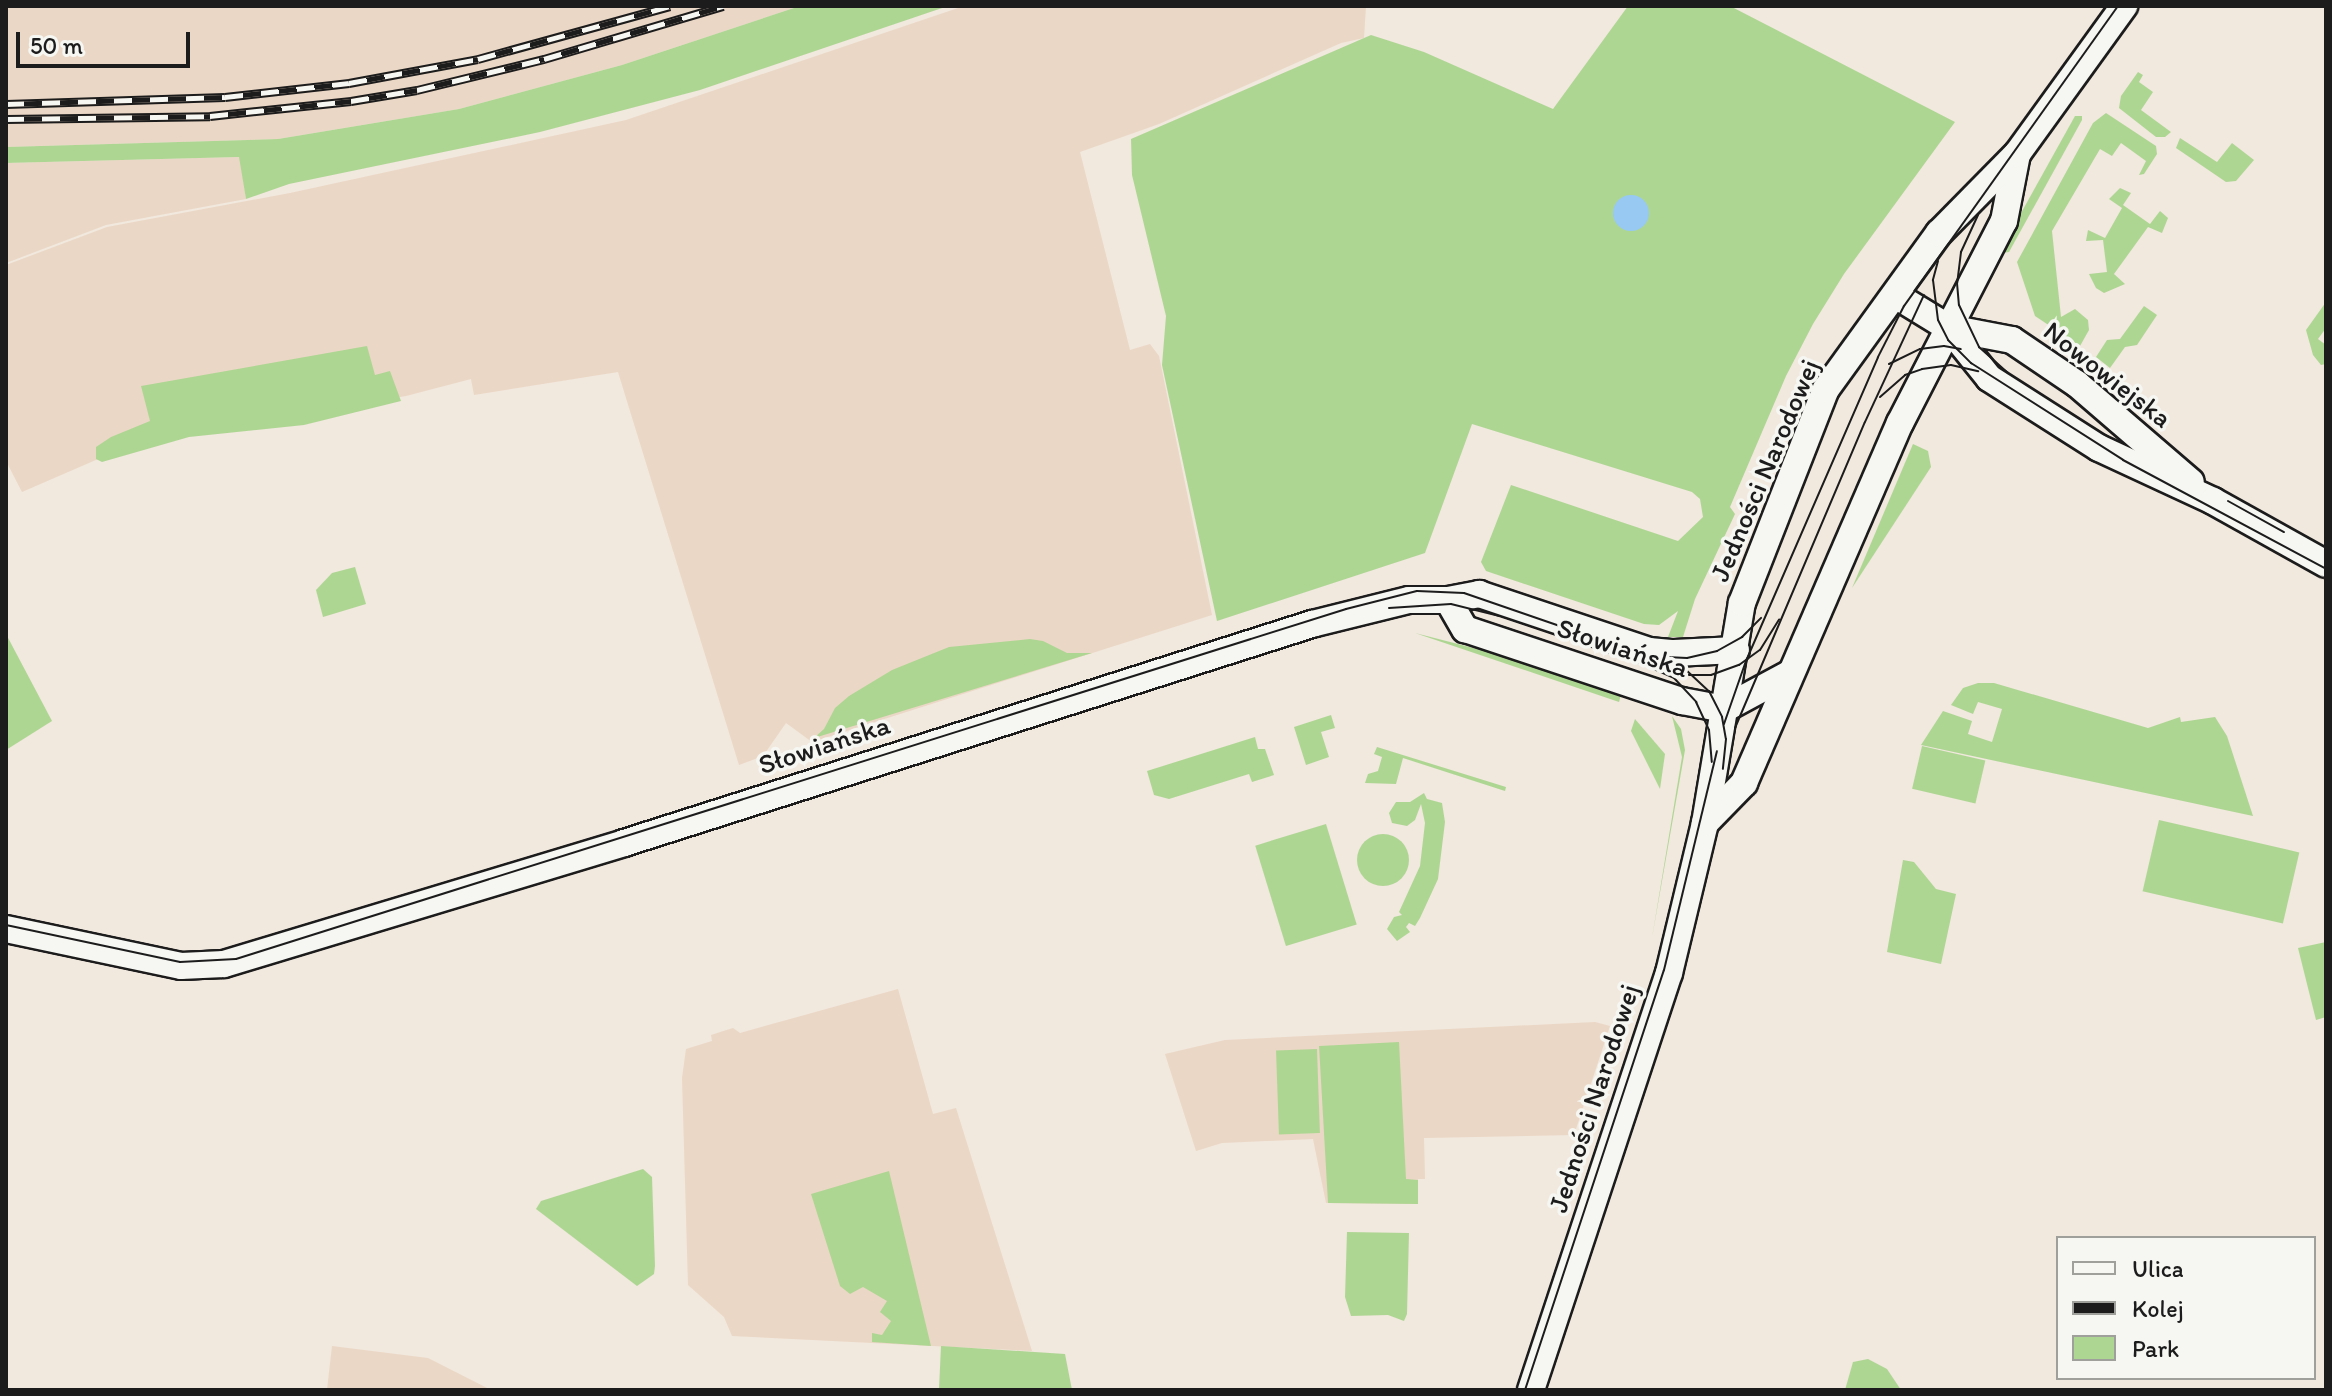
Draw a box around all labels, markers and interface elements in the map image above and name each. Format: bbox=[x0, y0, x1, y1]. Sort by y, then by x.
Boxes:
scale bar bbox=[20, 16, 194, 66]
text: 50 m bbox=[30, 31, 83, 60]
street label: Nowowiejska bbox=[2037, 314, 2179, 434]
street label: Jedności Narodowej bbox=[1702, 354, 1826, 586]
street label: Słowiańska bbox=[1553, 610, 1693, 684]
street label: Słowiańska bbox=[754, 707, 894, 781]
street label: Jedności Narodowej bbox=[1540, 980, 1646, 1216]
legend bbox=[2056, 1236, 2316, 1380]
text: Ulica bbox=[2132, 1254, 2184, 1283]
text: Kolej bbox=[2132, 1294, 2184, 1323]
text: Park bbox=[2132, 1334, 2179, 1363]

